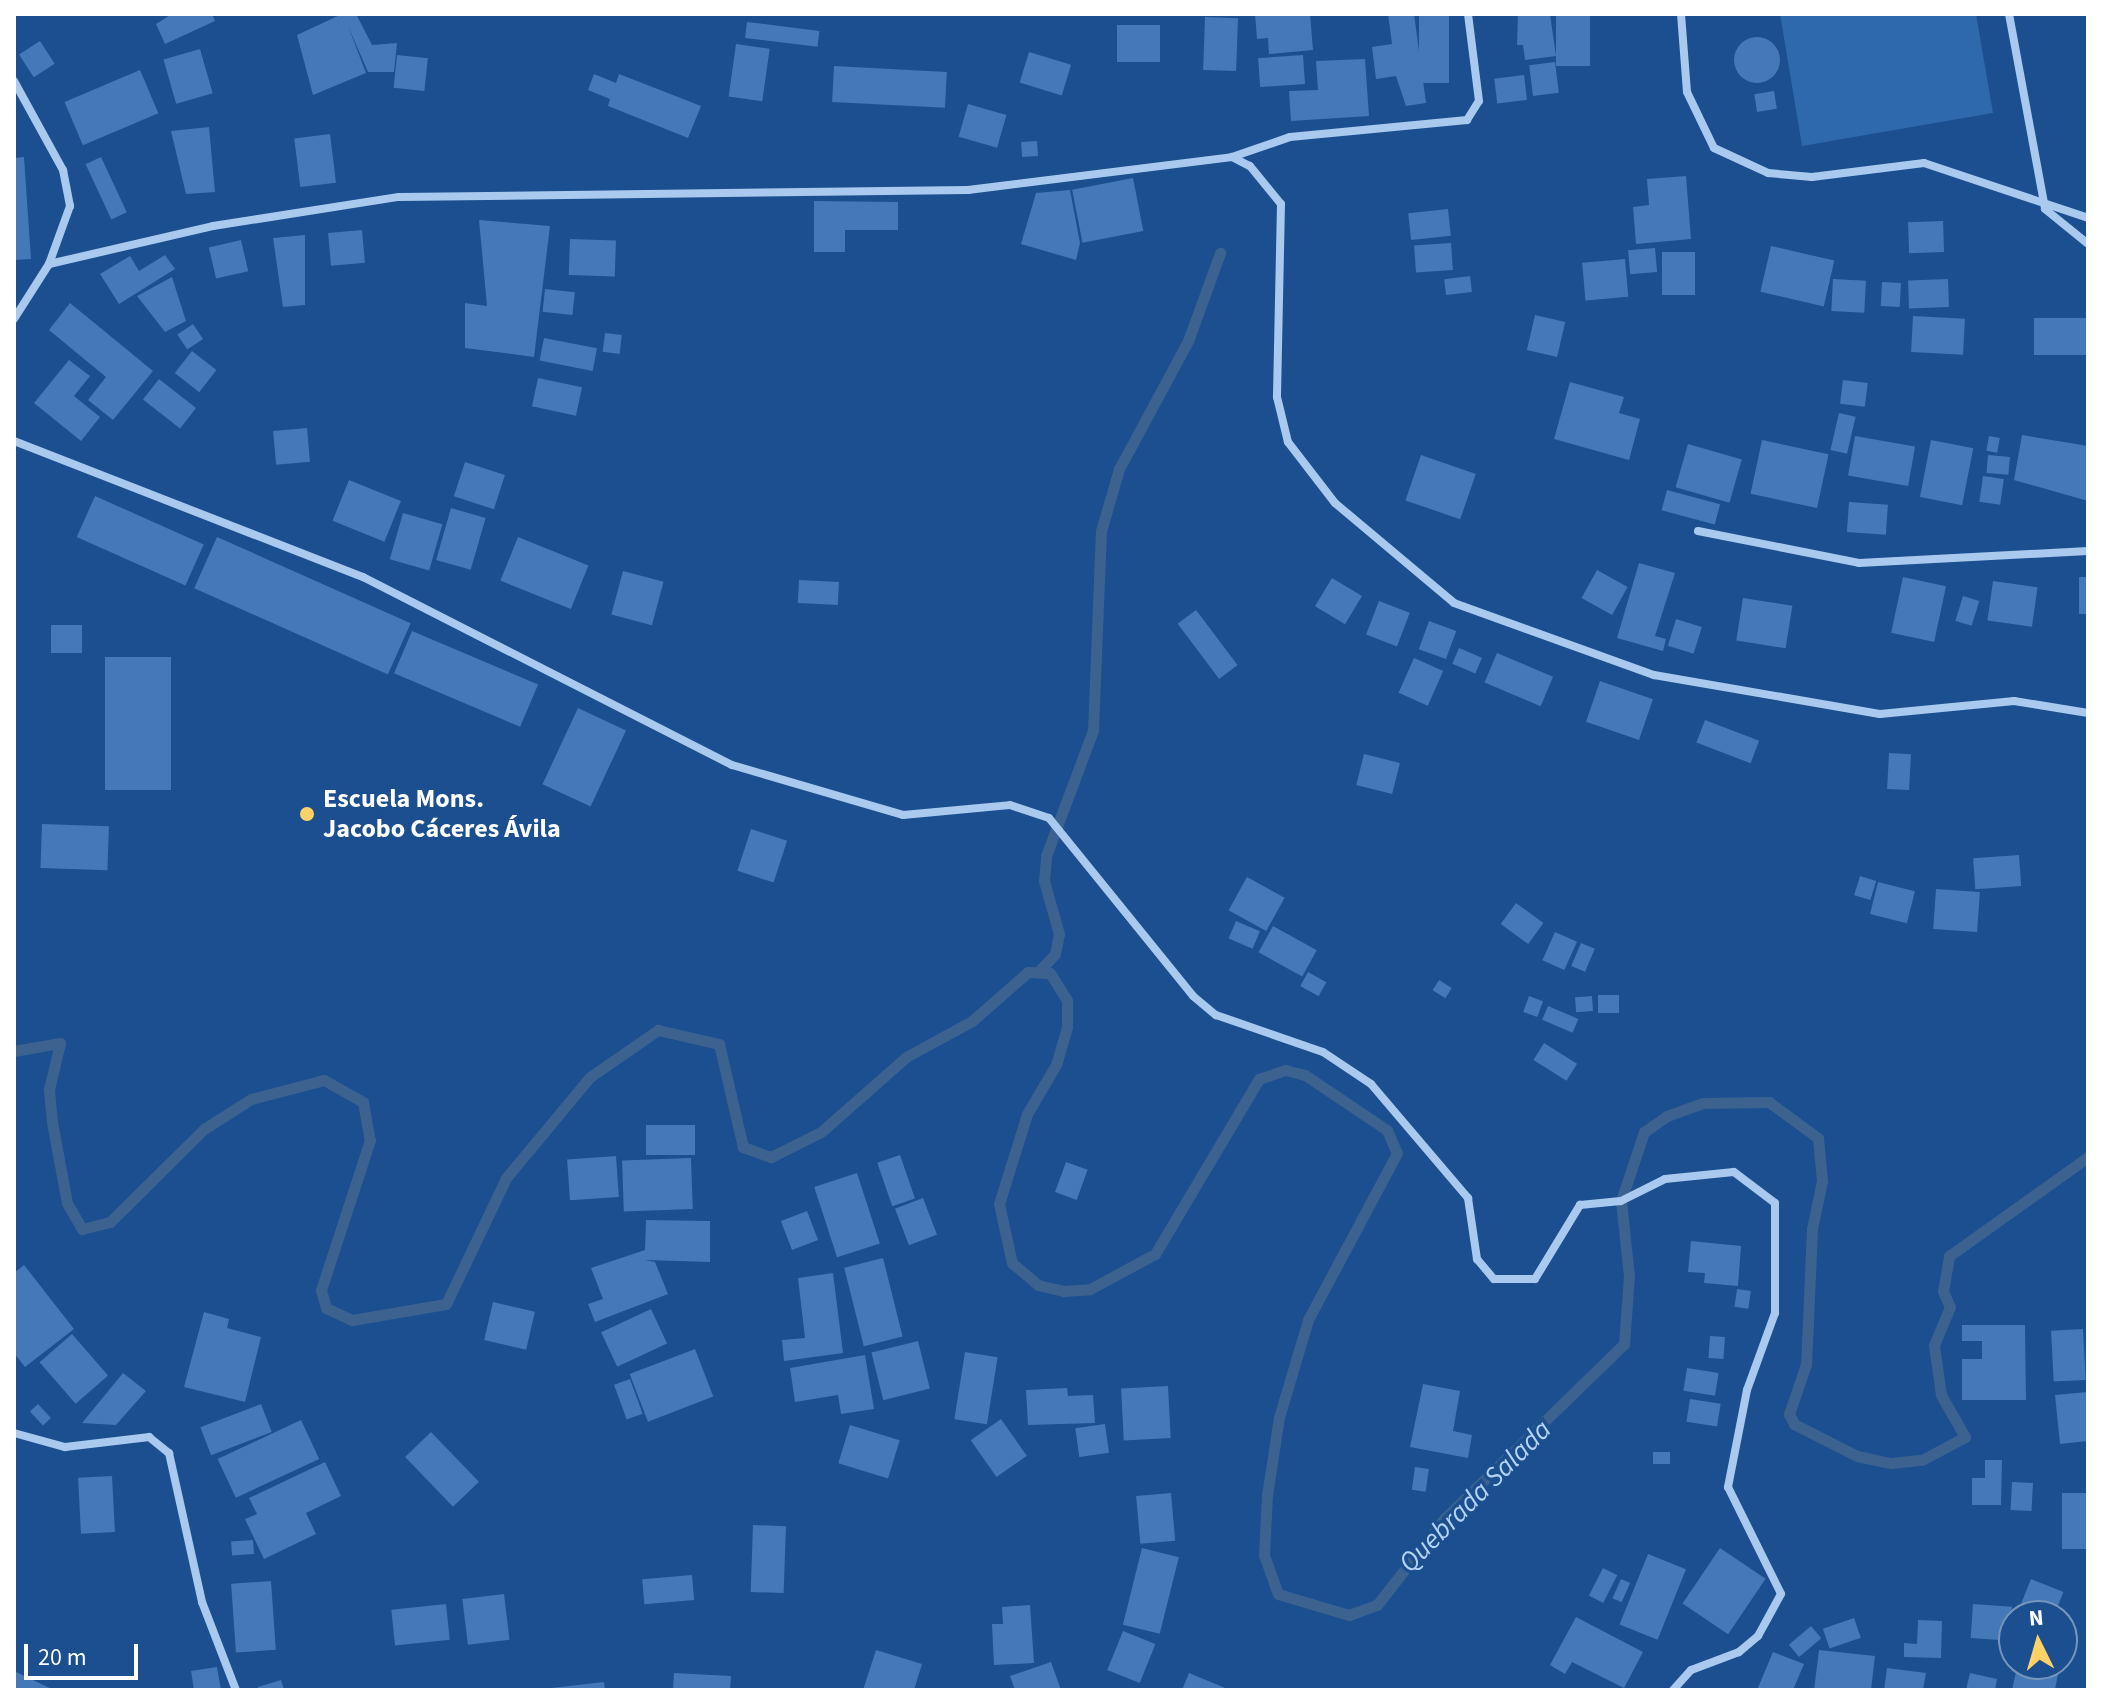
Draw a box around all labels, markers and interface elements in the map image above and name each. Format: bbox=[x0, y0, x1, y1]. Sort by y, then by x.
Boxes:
place label: Escuela Mons. Jacobo Cáceres Ávila bbox=[323, 783, 561, 844]
marker: Escuela Mons. Jacobo Cáceres Ávila bbox=[298, 805, 316, 823]
water label: Quebrada Salada bbox=[1392, 1413, 1558, 1579]
north arrow bbox=[1998, 1600, 2078, 1680]
text: N bbox=[2027, 1602, 2045, 1635]
scale bar bbox=[28, 1628, 142, 1678]
text: 20 m bbox=[38, 1640, 87, 1675]

